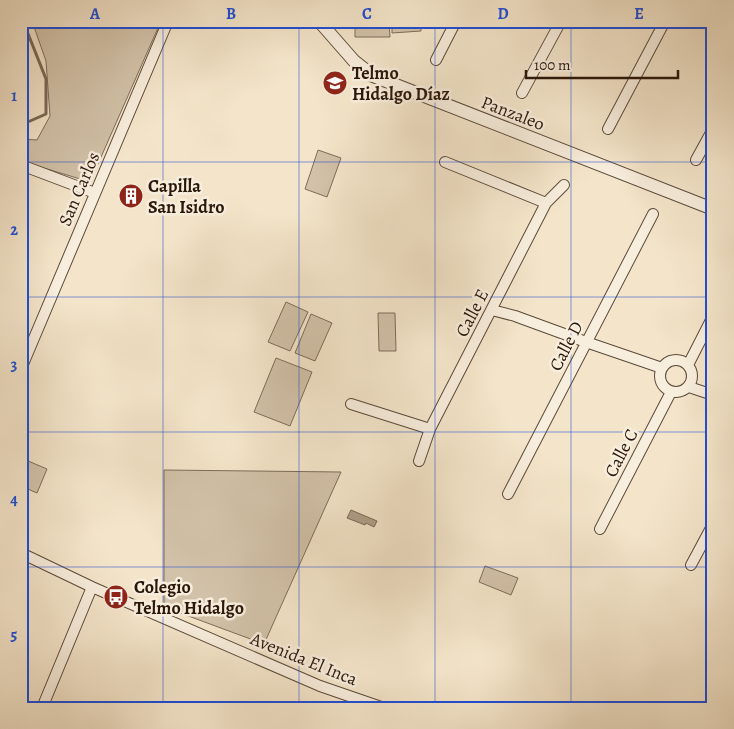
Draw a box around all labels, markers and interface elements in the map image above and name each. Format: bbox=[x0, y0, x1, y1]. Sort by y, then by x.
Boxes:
text: A bbox=[89, 3, 101, 25]
text: B bbox=[226, 3, 236, 25]
text: C bbox=[362, 3, 372, 25]
text: D bbox=[497, 3, 509, 25]
text: E bbox=[634, 3, 644, 25]
scale bar bbox=[526, 48, 679, 80]
text: 100 m bbox=[534, 55, 571, 75]
place label: Telmo Hidalgo Díaz bbox=[352, 61, 450, 106]
school or university icon: Telmo Hidalgo Díaz bbox=[322, 70, 348, 96]
text: 1 bbox=[11, 85, 17, 107]
street label: Panzaleo bbox=[478, 90, 548, 136]
street label: San Carlos bbox=[53, 148, 105, 230]
place label: Capilla San Isidro bbox=[148, 174, 225, 219]
building icon: Capilla San Isidro bbox=[118, 183, 144, 209]
text: 2 bbox=[10, 219, 18, 241]
street label: Calle E bbox=[450, 285, 494, 341]
street label: Calle D bbox=[543, 317, 589, 375]
text: 3 bbox=[11, 354, 18, 376]
street label: Calle C bbox=[599, 425, 643, 481]
text: 4 bbox=[10, 489, 18, 511]
place label: Colegio Telmo Hidalgo bbox=[134, 575, 244, 620]
bus stop icon: Colegio Telmo Hidalgo bbox=[103, 584, 129, 610]
text: 5 bbox=[11, 624, 18, 646]
street label: Avenida El Inca bbox=[246, 626, 361, 692]

